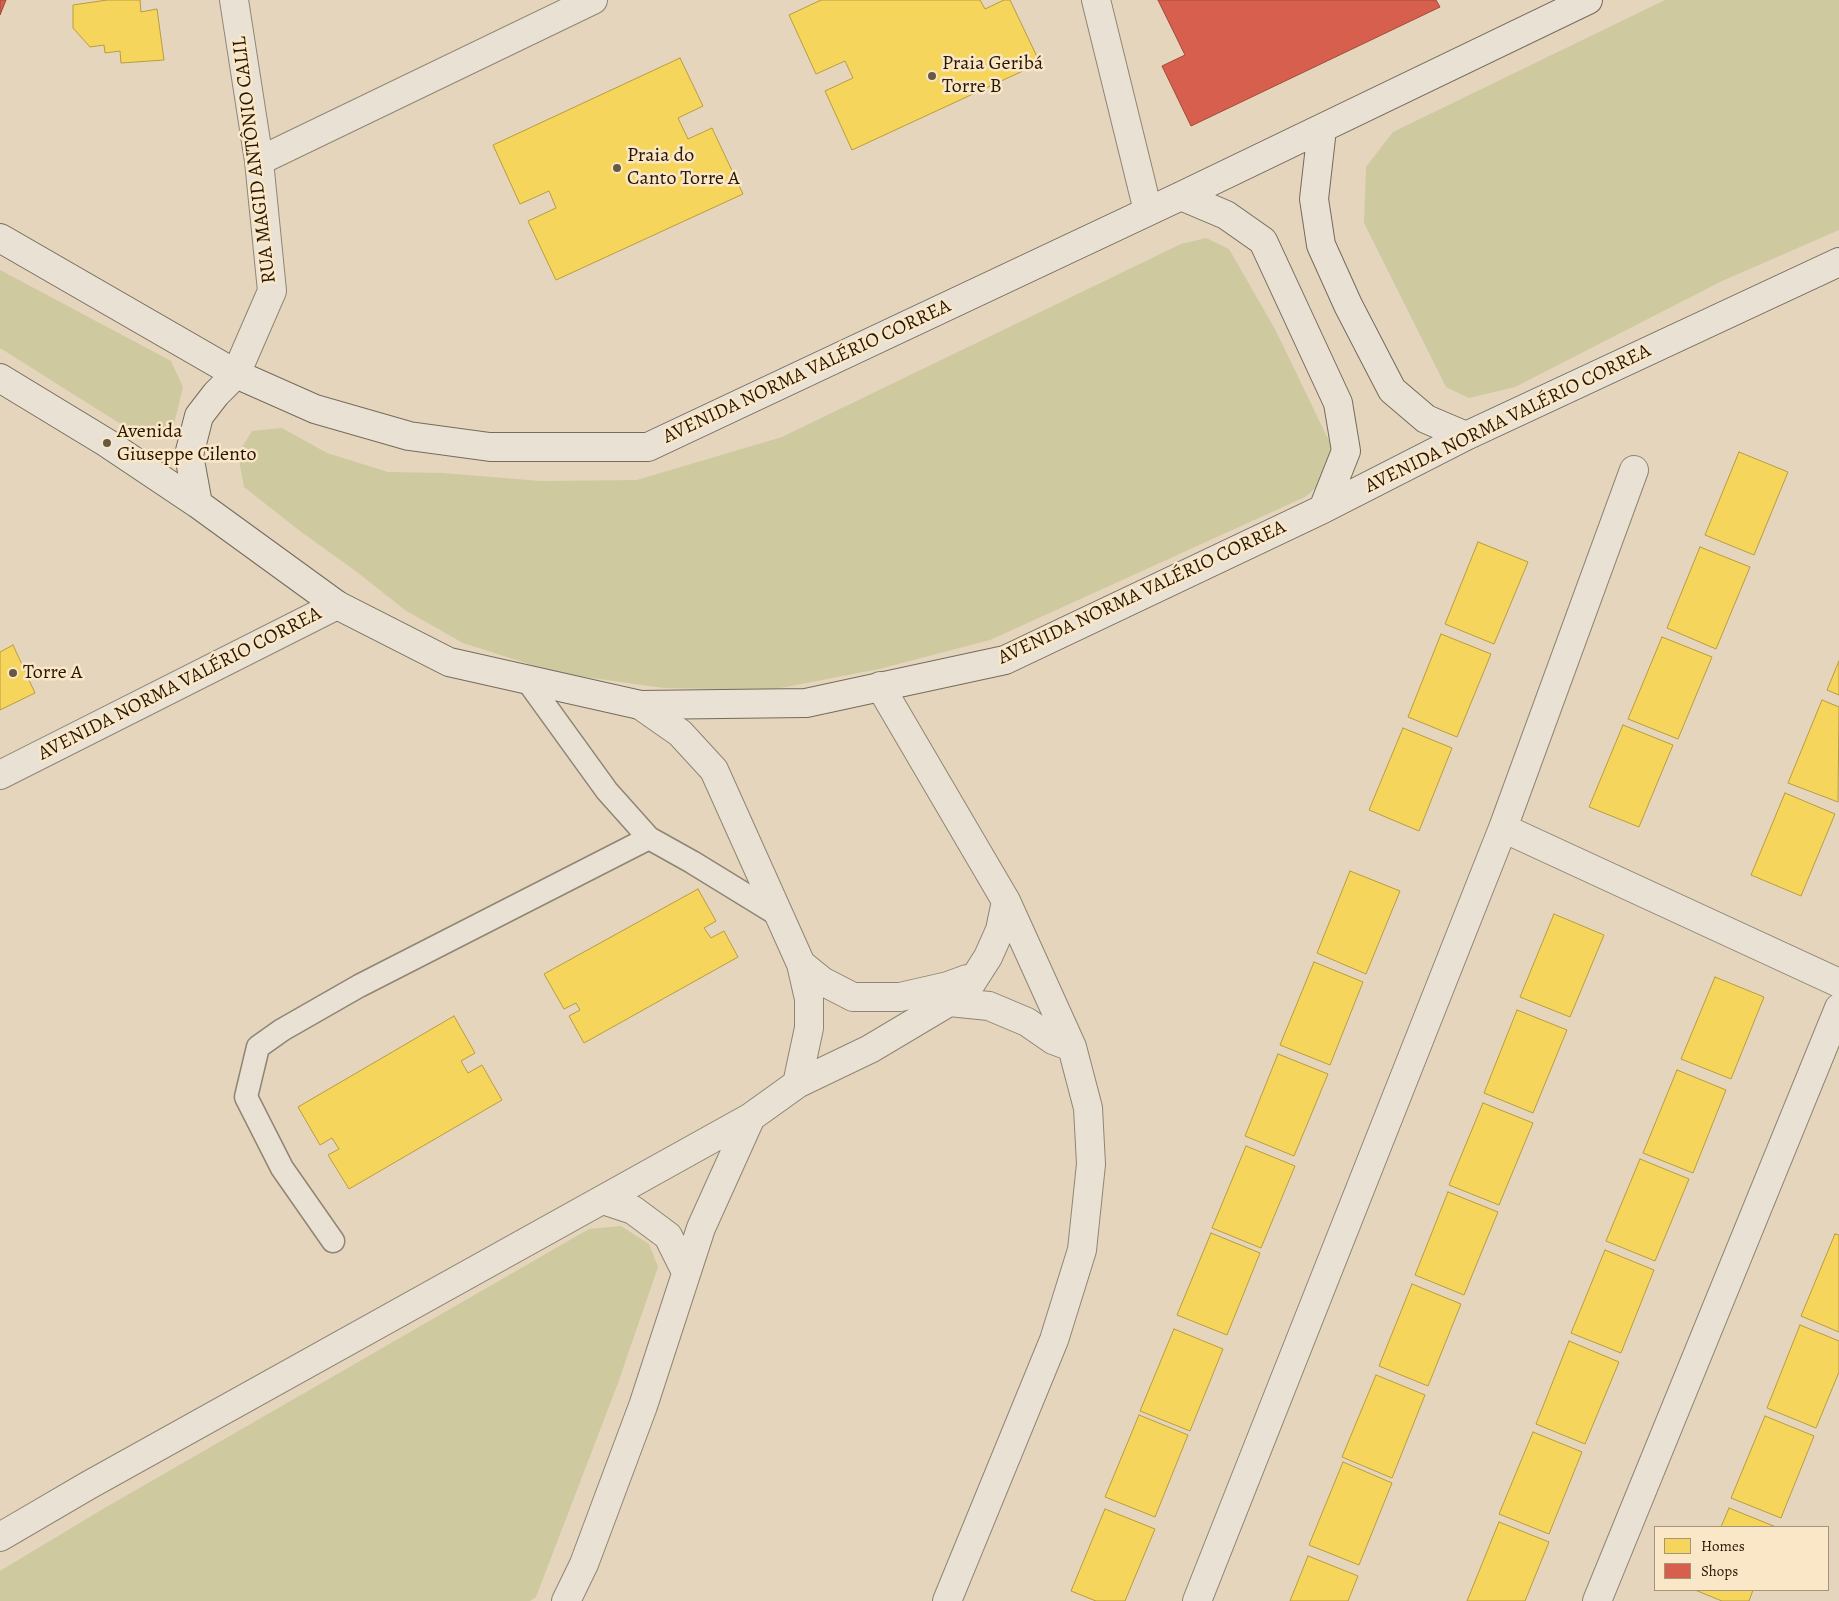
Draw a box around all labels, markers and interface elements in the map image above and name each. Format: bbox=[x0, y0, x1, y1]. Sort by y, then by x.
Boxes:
street label: RUA MAGID ANTÔNIO CALIL bbox=[228, 35, 282, 285]
place label: Praia Geribá Torre B bbox=[942, 52, 1043, 99]
marker: Praia Geribá Torre B bbox=[926, 70, 938, 82]
place label: Praia do Canto Torre A bbox=[627, 144, 740, 191]
marker: Praia do Canto Torre A bbox=[611, 162, 623, 174]
street label: AVENIDA NORMA VALÉRIO CORREA bbox=[659, 295, 955, 449]
street label: AVENIDA NORMA VALÉRIO CORREA bbox=[1361, 339, 1655, 499]
place label: Avenida Giuseppe Cilento bbox=[117, 420, 257, 467]
marker: Avenida Giuseppe Cilento bbox=[101, 437, 113, 449]
street label: AVENIDA NORMA VALÉRIO CORREA bbox=[994, 516, 1290, 670]
street label: AVENIDA NORMA VALÉRIO CORREA bbox=[34, 602, 326, 766]
place label: Torre A bbox=[23, 661, 82, 685]
marker: Torre A bbox=[7, 667, 19, 679]
legend bbox=[1654, 1526, 1829, 1591]
text: Homes bbox=[1701, 1536, 1745, 1556]
text: Shops bbox=[1701, 1561, 1738, 1581]

